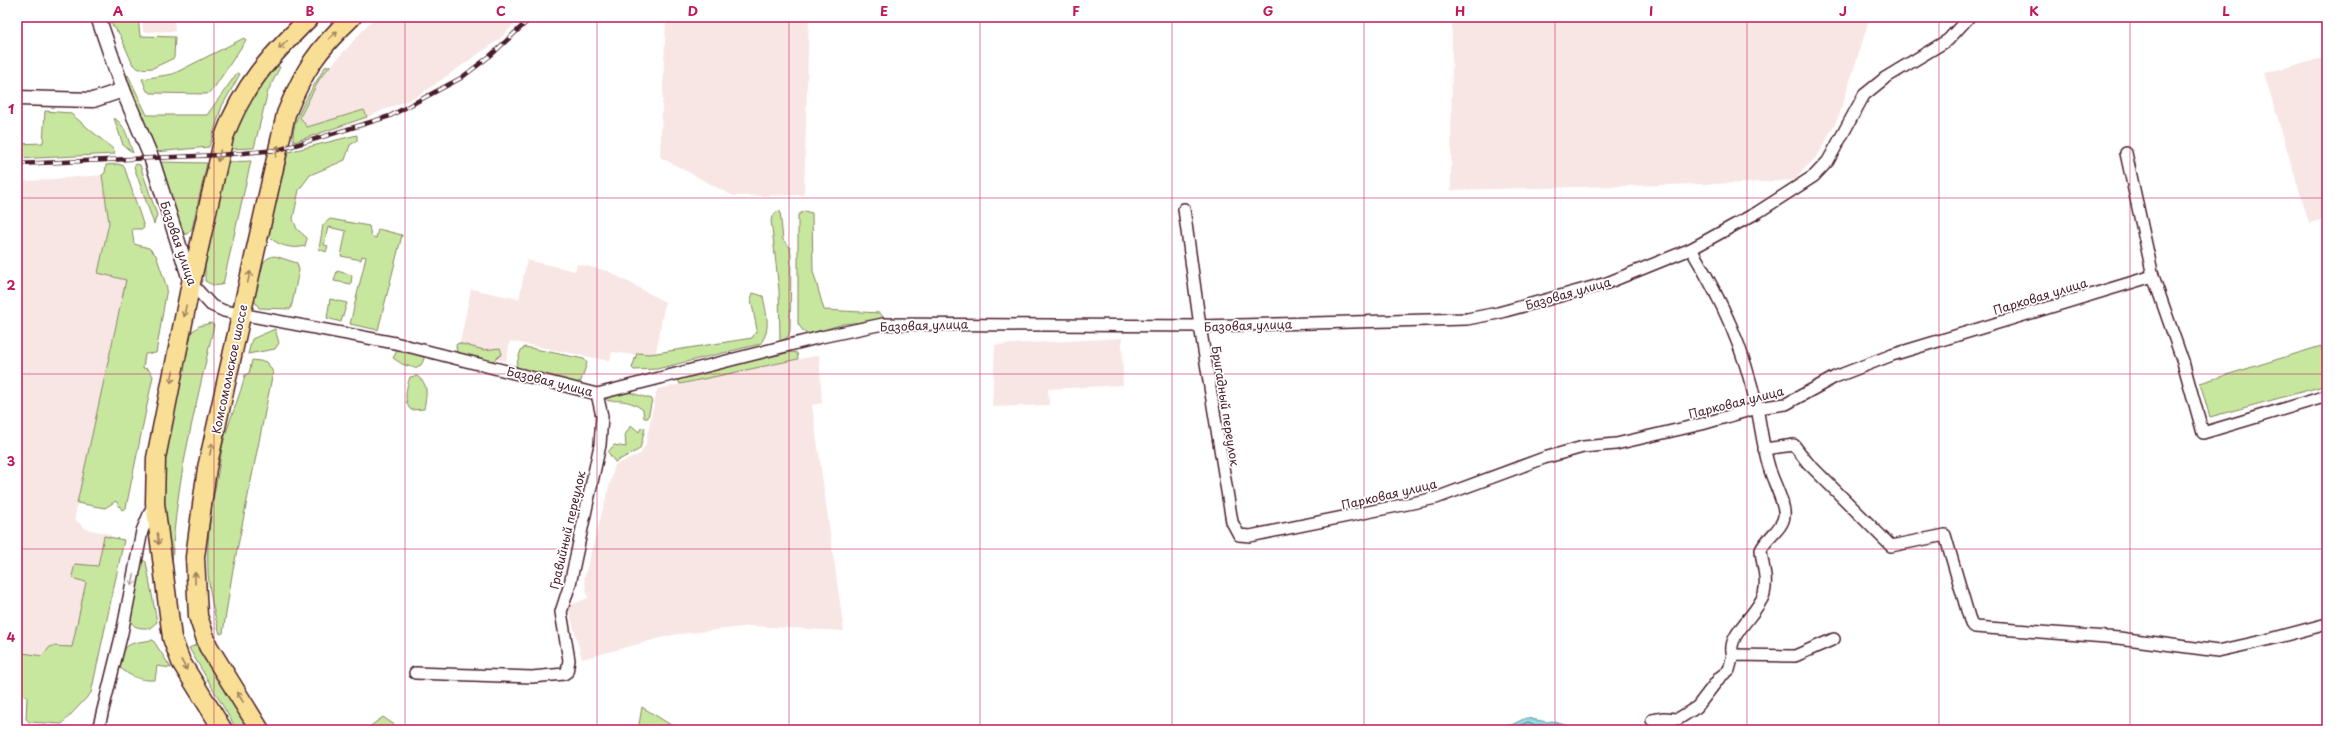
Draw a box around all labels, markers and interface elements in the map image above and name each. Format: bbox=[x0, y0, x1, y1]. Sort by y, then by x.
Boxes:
text: A bbox=[113, 1, 123, 20]
text: B bbox=[306, 1, 315, 20]
text: C bbox=[496, 1, 506, 20]
text: D bbox=[688, 1, 698, 20]
text: E bbox=[880, 1, 888, 20]
text: F bbox=[1072, 1, 1080, 20]
text: G bbox=[1263, 1, 1273, 20]
text: H bbox=[1455, 1, 1465, 20]
text: I bbox=[1649, 1, 1653, 20]
text: J bbox=[1839, 1, 1847, 20]
text: K bbox=[2029, 1, 2039, 20]
text: L bbox=[2222, 1, 2230, 20]
one-way arrow bbox=[327, 31, 337, 40]
one-way arrow bbox=[278, 40, 288, 50]
text: 1 bbox=[8, 99, 14, 118]
one-way arrow bbox=[274, 145, 282, 158]
one-way arrow bbox=[215, 149, 223, 162]
street label: Базовая улица bbox=[156, 198, 202, 288]
one-way arrow bbox=[245, 271, 253, 284]
street label: Базовая улица bbox=[1523, 272, 1613, 314]
street label: Парковая улица bbox=[1991, 273, 2090, 319]
text: 2 bbox=[6, 275, 16, 294]
street label: Комсомольское шоссе bbox=[206, 303, 252, 435]
one-way arrow bbox=[181, 304, 189, 317]
street label: Базовая улица bbox=[880, 314, 969, 336]
street label: Базовая улица bbox=[1204, 314, 1293, 336]
street label: Бригадный переулок bbox=[1208, 345, 1245, 468]
street label: Базовая улица bbox=[505, 362, 595, 401]
one-way arrow bbox=[168, 370, 176, 383]
street label: Парковая улица bbox=[1686, 381, 1786, 423]
one-way arrow bbox=[208, 443, 216, 456]
text: 3 bbox=[7, 451, 16, 470]
street label: Гравийный переулок bbox=[545, 468, 590, 591]
street label: Парковая улица bbox=[1339, 474, 1439, 514]
one-way arrow bbox=[155, 532, 162, 545]
one-way arrow bbox=[191, 572, 199, 585]
one-way arrow bbox=[128, 573, 136, 586]
text: 4 bbox=[7, 627, 16, 646]
one-way arrow bbox=[180, 659, 188, 671]
one-way arrow bbox=[236, 692, 244, 703]

